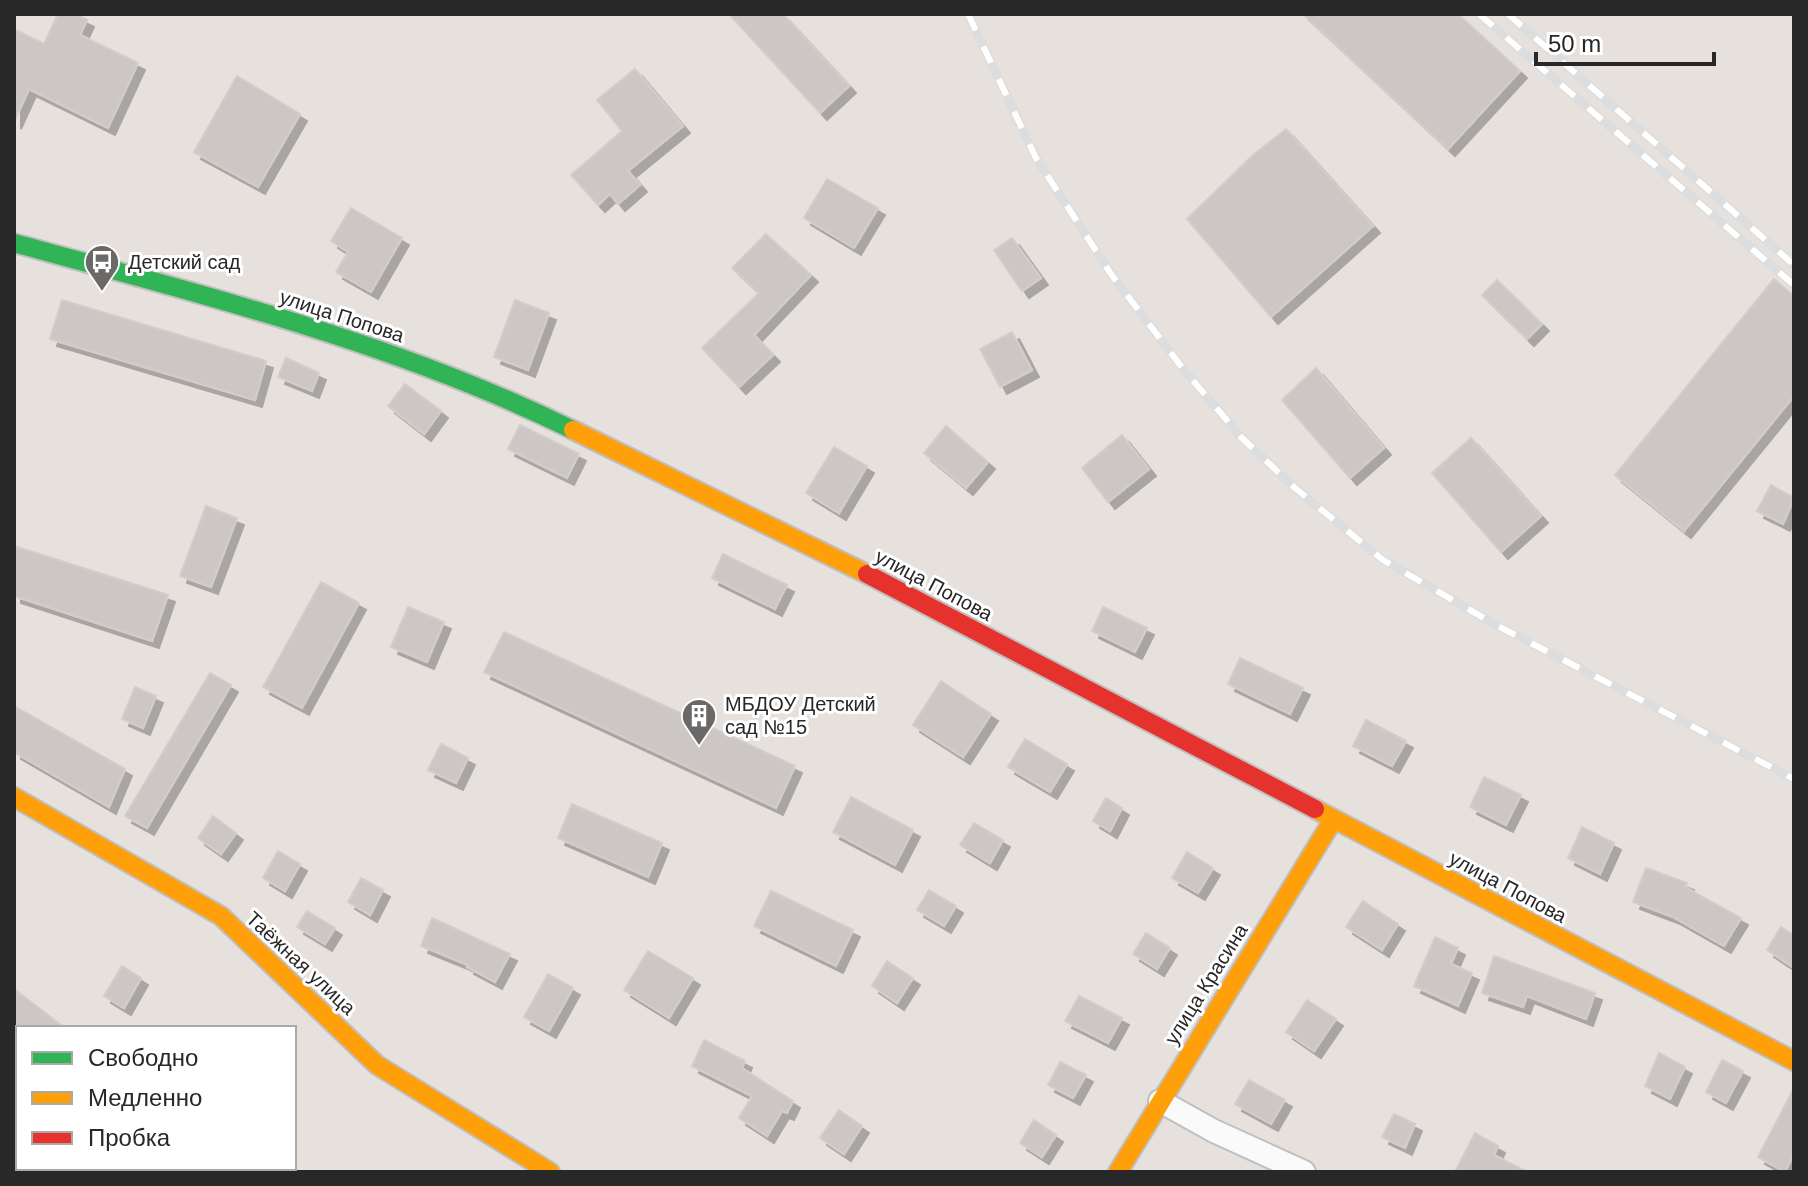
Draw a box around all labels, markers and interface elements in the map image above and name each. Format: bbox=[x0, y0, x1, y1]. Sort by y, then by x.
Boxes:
scale bar bbox=[1536, 16, 1714, 66]
text: 50 m bbox=[1548, 30, 1601, 57]
bus stop icon: Детский сад bbox=[83, 243, 121, 293]
place label: Детский сад bbox=[128, 251, 241, 273]
street label: улица Попова bbox=[277, 286, 408, 347]
street label: улица Попова bbox=[872, 545, 997, 626]
place label: МБДОУ Детский сад №15 bbox=[725, 693, 876, 738]
building icon: МБДОУ Детский сад №15 bbox=[680, 697, 718, 747]
street label: улица Попова bbox=[1446, 847, 1571, 928]
street label: Таёжная улица bbox=[242, 907, 361, 1020]
street label: улица Красина bbox=[1160, 919, 1252, 1048]
legend bbox=[16, 1026, 296, 1170]
text: Свободно bbox=[88, 1044, 198, 1071]
text: Медленно bbox=[88, 1084, 202, 1111]
text: Пробка bbox=[88, 1124, 171, 1151]

